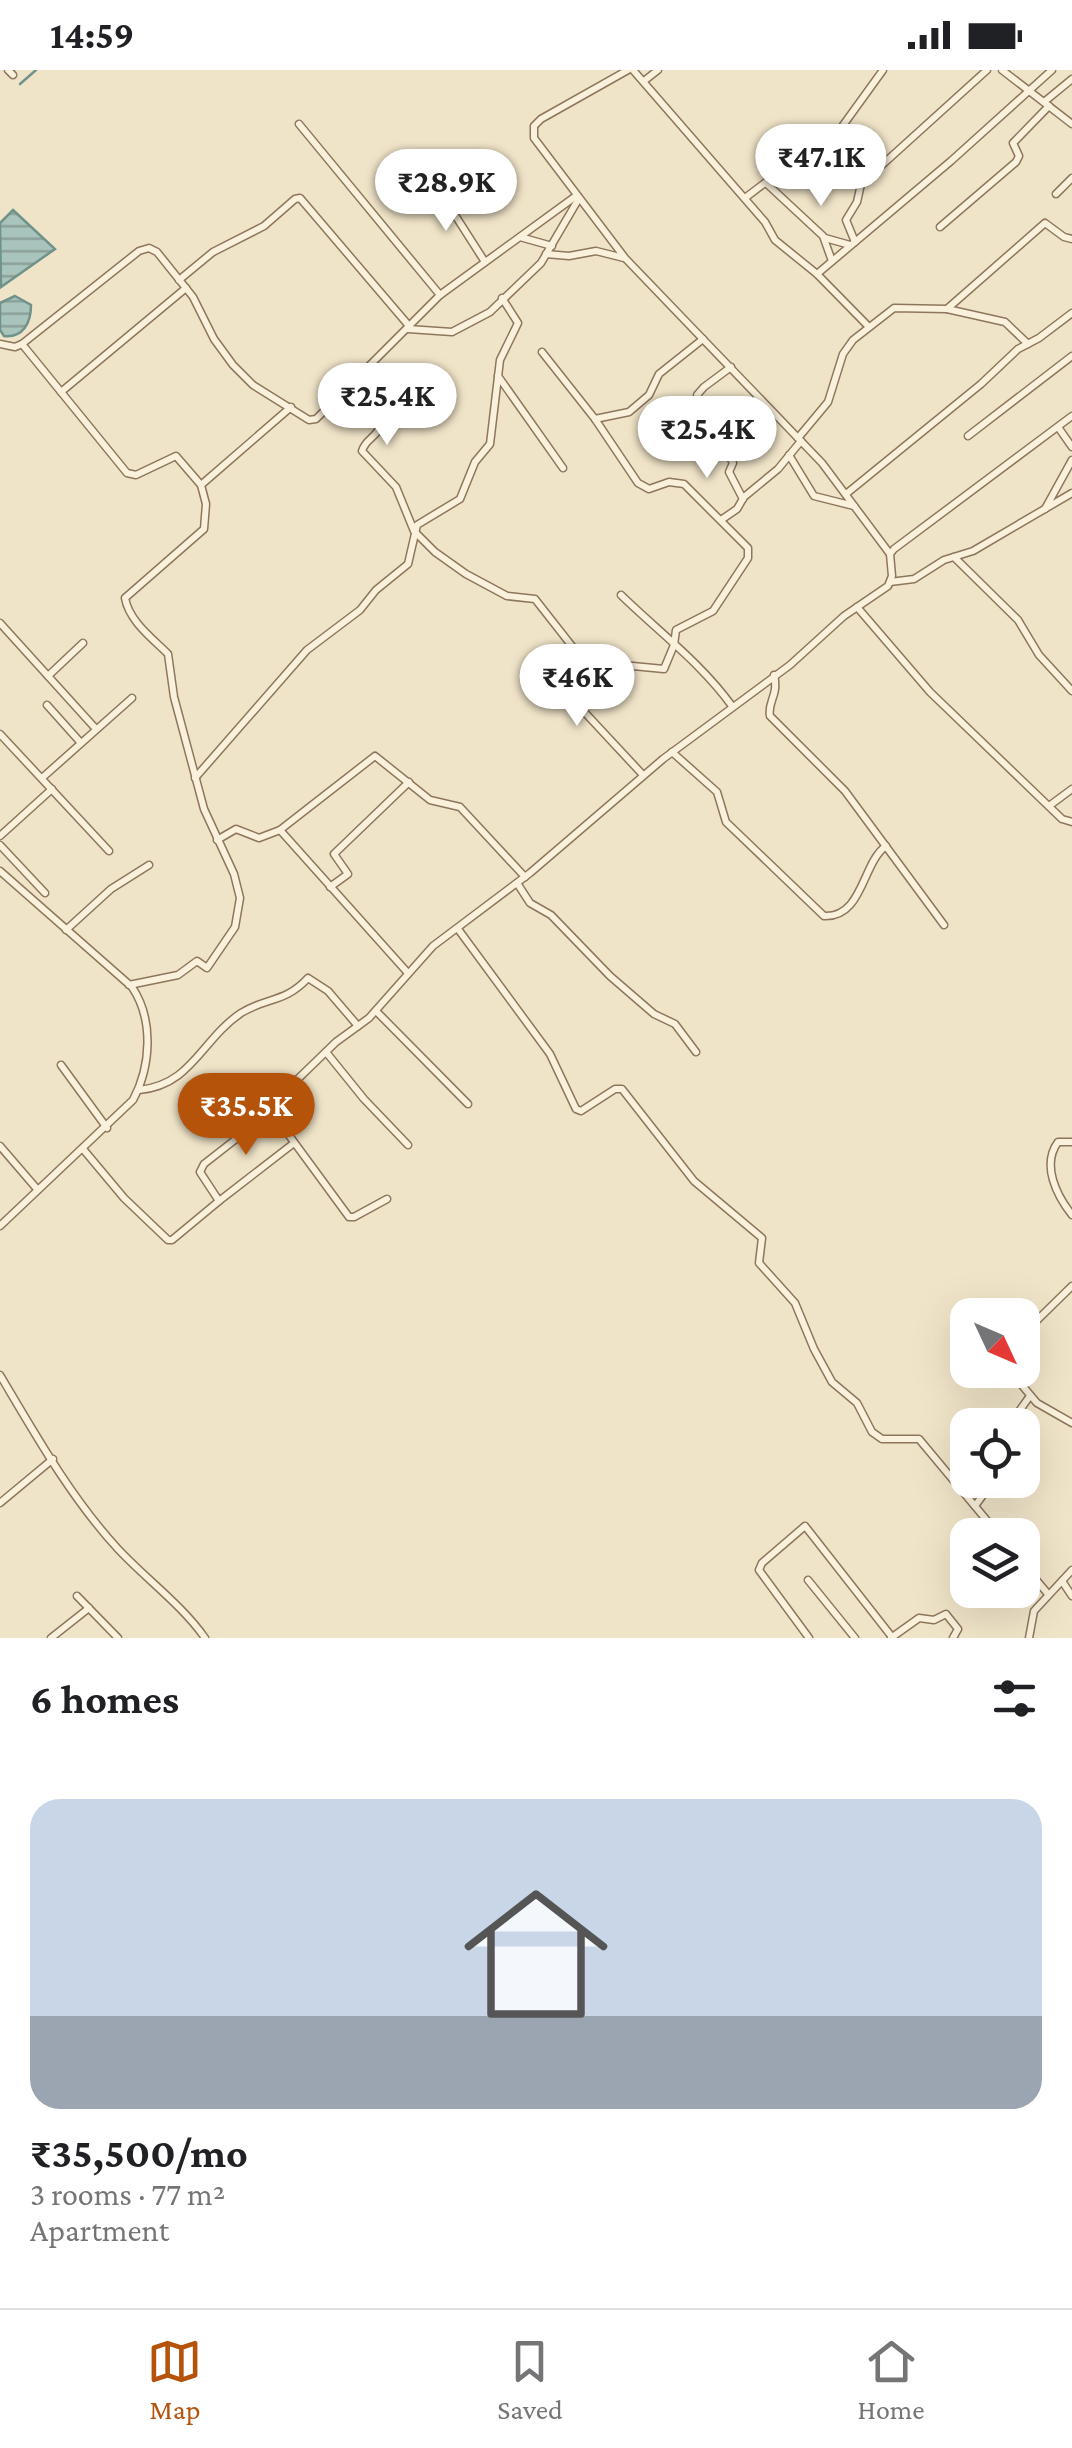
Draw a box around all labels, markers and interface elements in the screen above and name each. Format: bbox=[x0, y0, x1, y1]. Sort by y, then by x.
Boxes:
text: 14:59 bbox=[50, 14, 134, 56]
pin: ₹47.1K bbox=[740, 124, 902, 209]
text: ₹47.1K bbox=[777, 138, 865, 174]
pin: ₹28.9K bbox=[365, 149, 527, 234]
text: ₹28.9K bbox=[397, 163, 495, 199]
pin: ₹25.4K bbox=[306, 363, 468, 448]
text: ₹25.4K bbox=[340, 377, 434, 413]
pin: ₹25.4K bbox=[626, 396, 788, 481]
text: ₹25.4K bbox=[660, 410, 754, 446]
pin: ₹46K bbox=[518, 644, 636, 729]
text: ₹46K bbox=[542, 658, 612, 694]
pin: ₹35.5K bbox=[165, 1073, 327, 1158]
text: ₹35.5K bbox=[200, 1087, 292, 1123]
north arrow bbox=[950, 1298, 1040, 1388]
map controls bbox=[950, 1298, 1040, 1608]
button: locate bbox=[950, 1408, 1040, 1498]
button: layers bbox=[950, 1518, 1040, 1608]
icon: filters bbox=[987, 1671, 1042, 1726]
text: 6 homes bbox=[30, 1675, 179, 1722]
icon: home bbox=[446, 1864, 626, 2044]
text: ₹35,500/mo bbox=[30, 2129, 248, 2176]
text: 3 rooms · 77 m² bbox=[30, 2176, 225, 2212]
text: Apartment bbox=[30, 2212, 169, 2248]
tab: Map bbox=[147, 2334, 202, 2425]
tab: Saved bbox=[497, 2334, 563, 2425]
tab: Home bbox=[858, 2334, 925, 2425]

